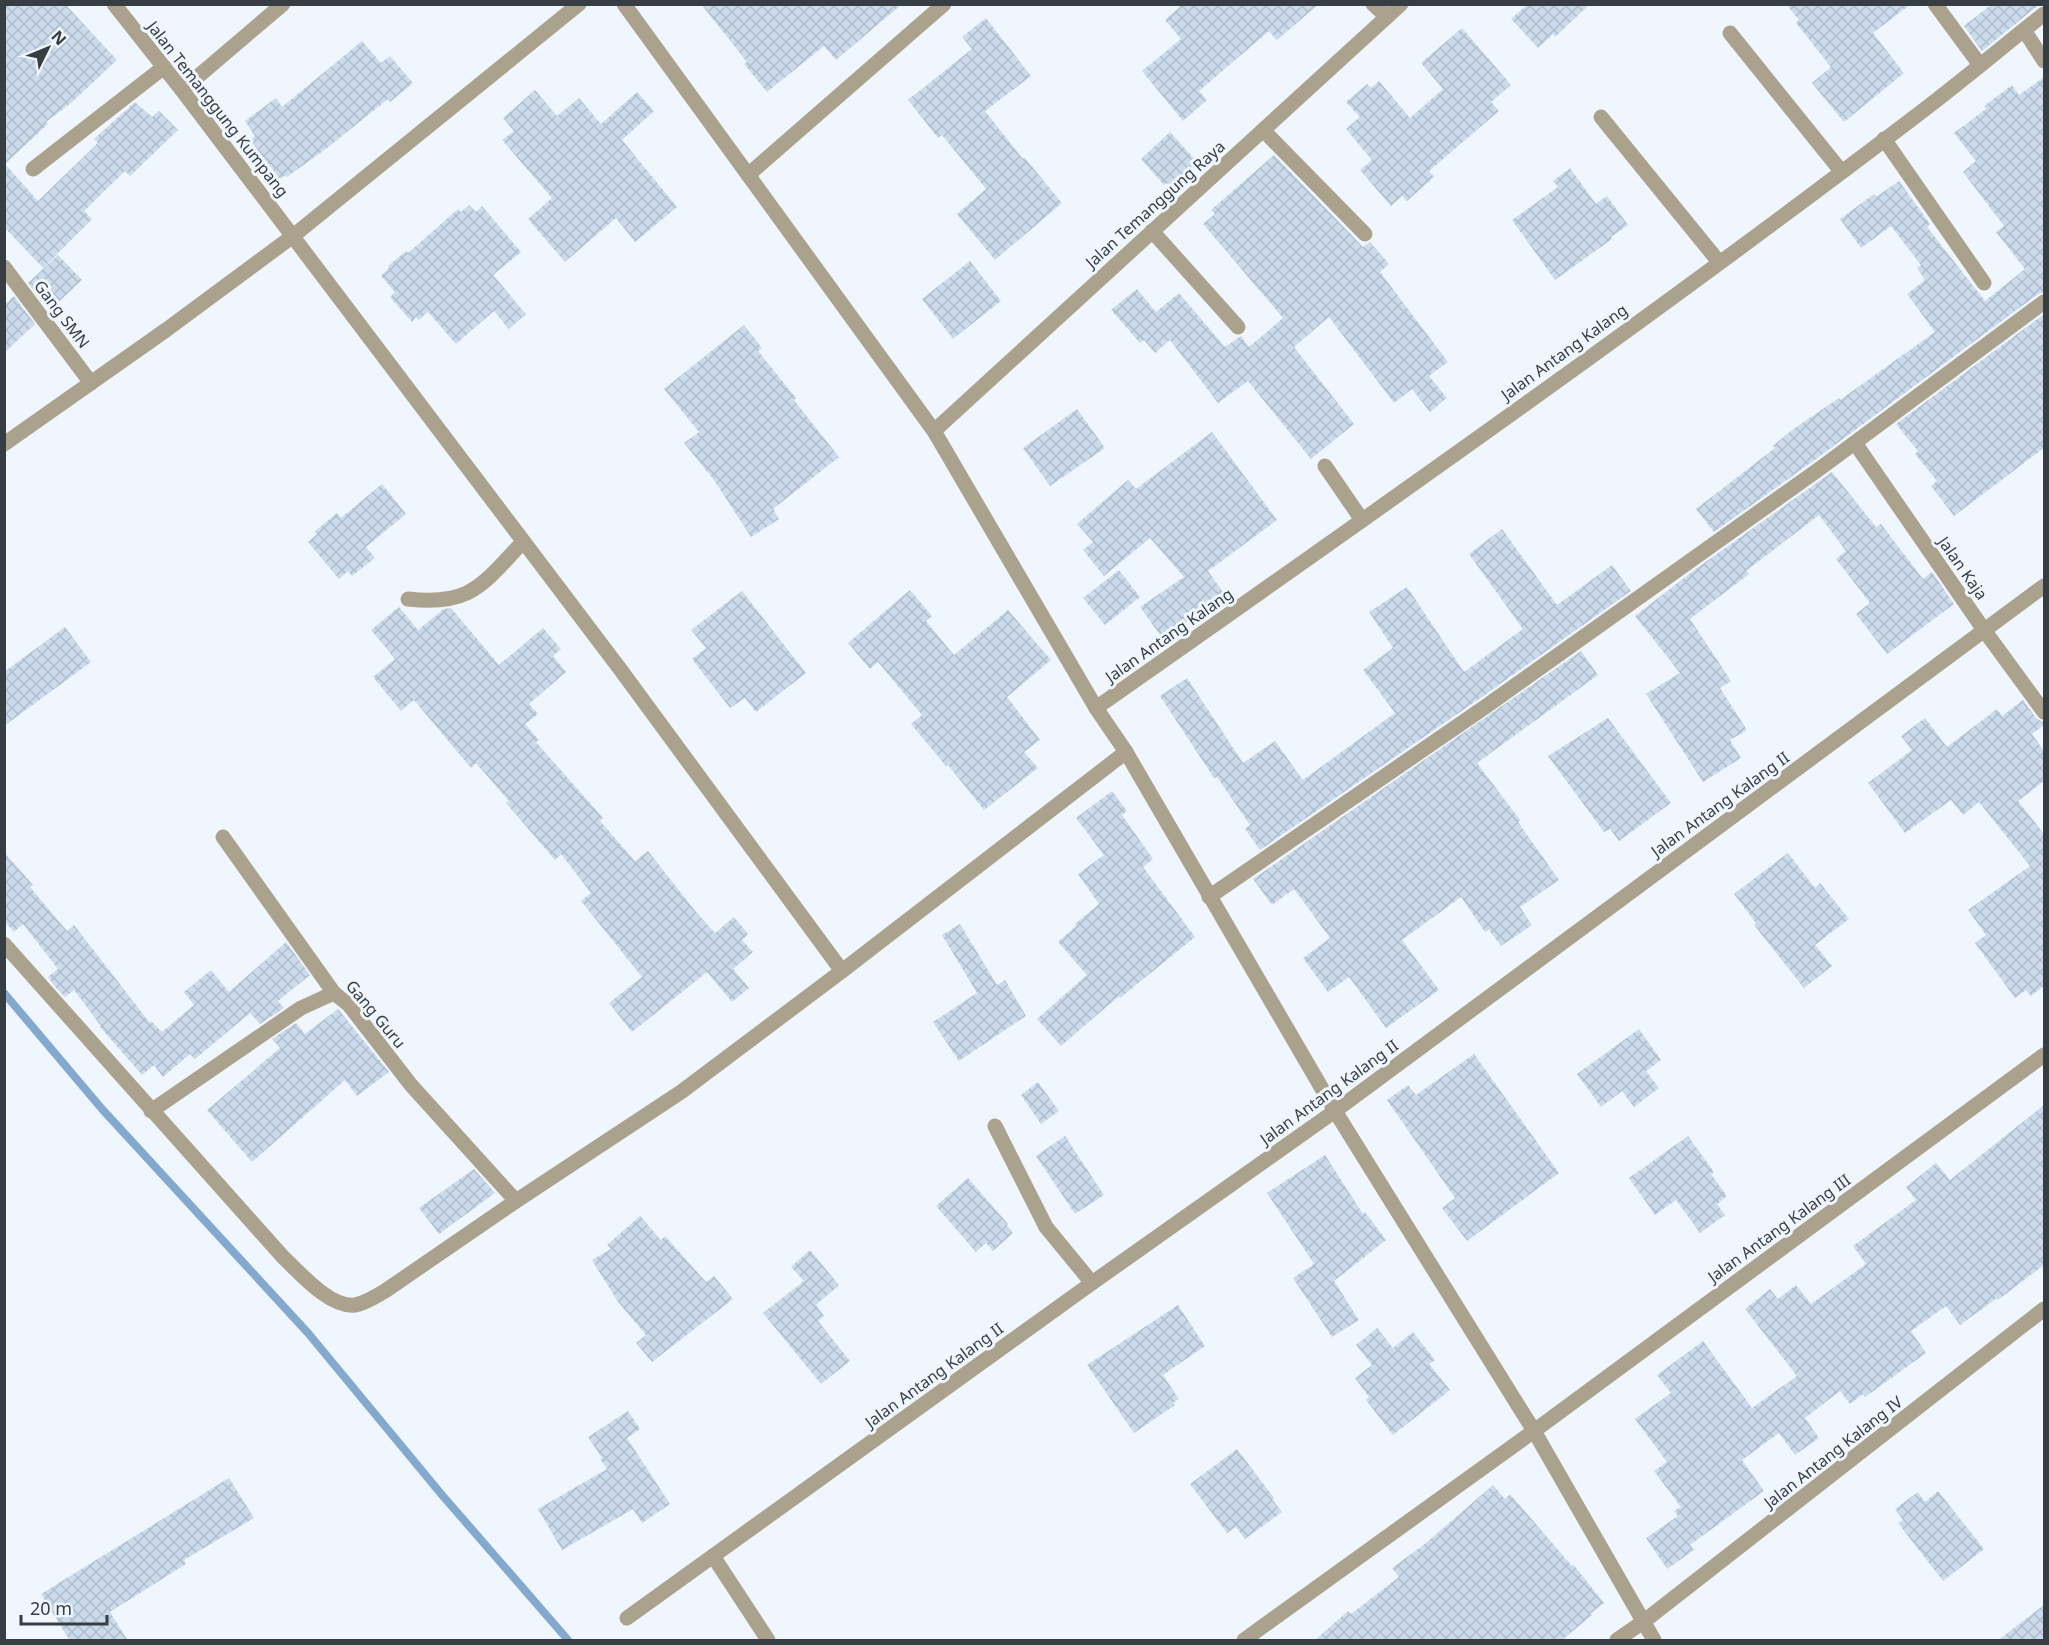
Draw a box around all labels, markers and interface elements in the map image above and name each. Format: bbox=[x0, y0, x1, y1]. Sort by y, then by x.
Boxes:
street label: Jalan Temanggung Kumpang bbox=[141, 15, 294, 202]
north arrow bbox=[18, 18, 78, 78]
text: N bbox=[46, 26, 71, 50]
street label: Jalan Temanggung Raya bbox=[1079, 135, 1229, 274]
street label: Gang SMN bbox=[29, 275, 95, 353]
street label: Jalan Antang Kalang bbox=[1495, 299, 1632, 406]
street label: Jalan Kaja bbox=[1932, 530, 1993, 604]
street label: Jalan Antang Kalang bbox=[1099, 583, 1237, 688]
street label: Jalan Antang Kalang II bbox=[1645, 746, 1794, 863]
street label: Gang Guru bbox=[341, 975, 411, 1053]
street label: Jalan Antang Kalang II bbox=[1254, 1034, 1403, 1151]
street label: Jalan Antang Kalang III bbox=[1702, 1169, 1855, 1288]
street label: Jalan Antang Kalang II bbox=[859, 1317, 1008, 1434]
street label: Jalan Antang Kalang IV bbox=[1758, 1391, 1907, 1514]
scale bar bbox=[21, 1588, 106, 1626]
text: 20 m bbox=[30, 1596, 72, 1620]

